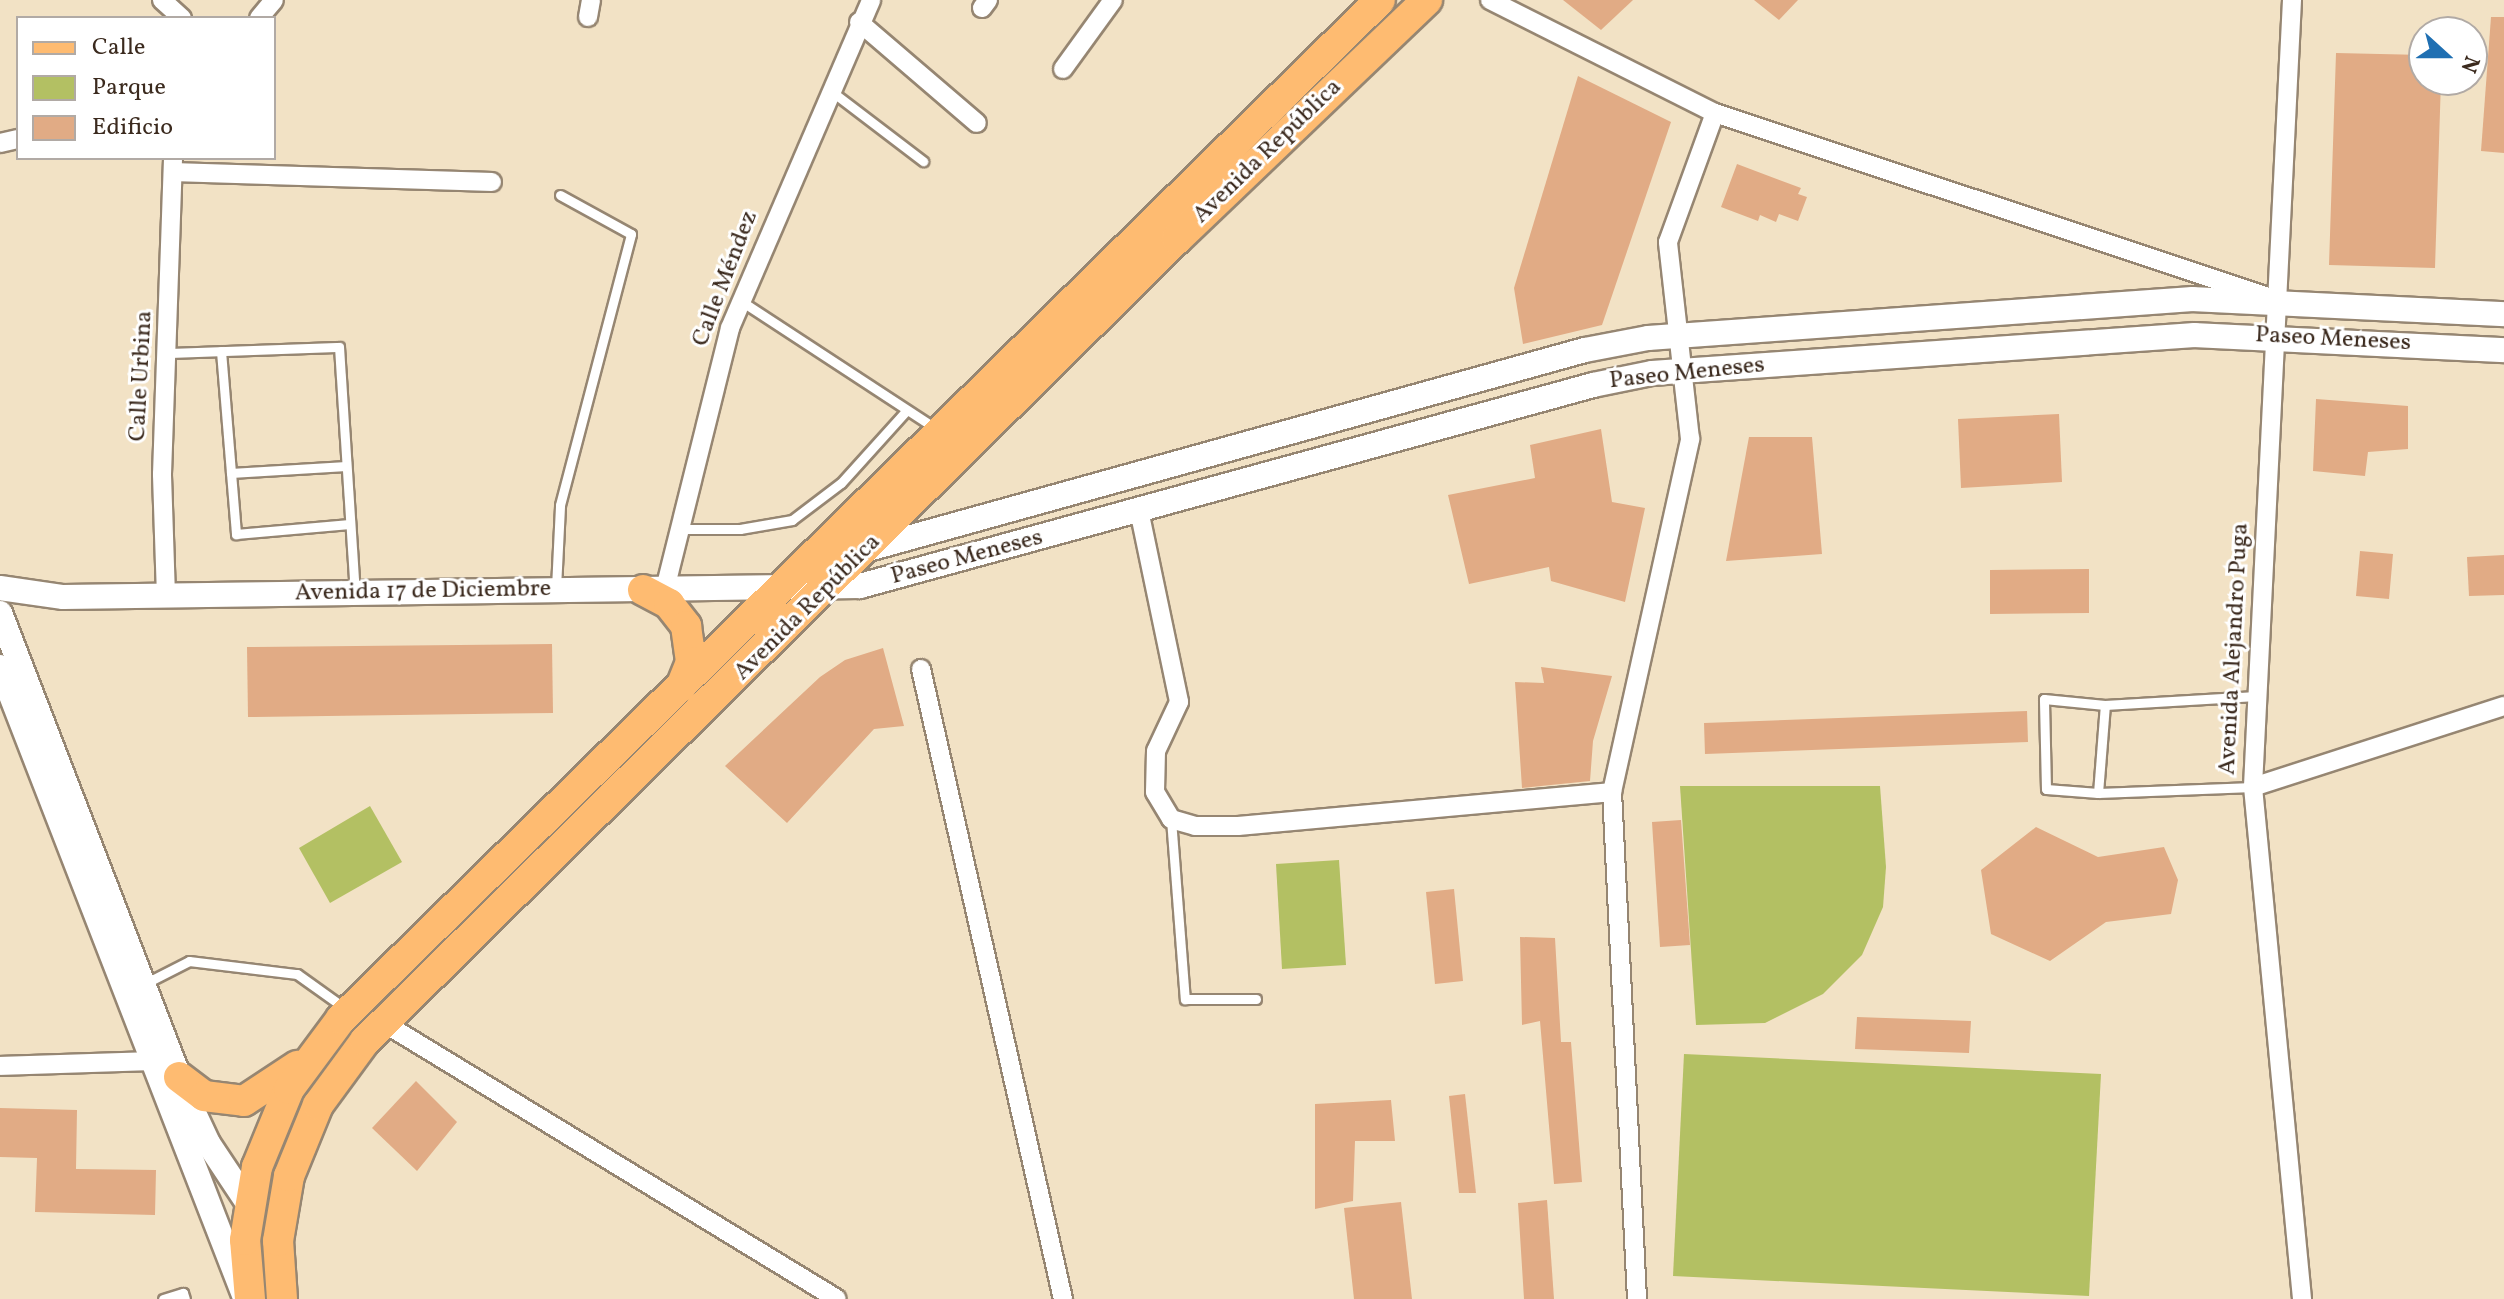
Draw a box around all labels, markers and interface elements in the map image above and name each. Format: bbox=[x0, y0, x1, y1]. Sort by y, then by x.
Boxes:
legend bbox=[16, 16, 276, 160]
north arrow bbox=[2408, 16, 2488, 96]
text: Calle bbox=[92, 31, 145, 65]
text: N bbox=[2452, 51, 2486, 77]
text: Parque bbox=[92, 71, 166, 105]
street label: Avenida República bbox=[1188, 74, 1348, 230]
text: Edificio bbox=[92, 111, 173, 145]
street label: Calle Méndez bbox=[687, 207, 765, 351]
street label: Calle Urbina bbox=[124, 310, 160, 442]
street label: Paseo Meneses bbox=[2254, 322, 2412, 358]
street label: Paseo Meneses bbox=[1608, 352, 1766, 396]
street label: Avenida Alejandro Puga bbox=[2214, 522, 2256, 776]
street label: Paseo Meneses bbox=[888, 524, 1046, 592]
street label: Avenida República bbox=[729, 529, 887, 687]
street label: Avenida 17 de Diciembre bbox=[295, 575, 551, 609]

